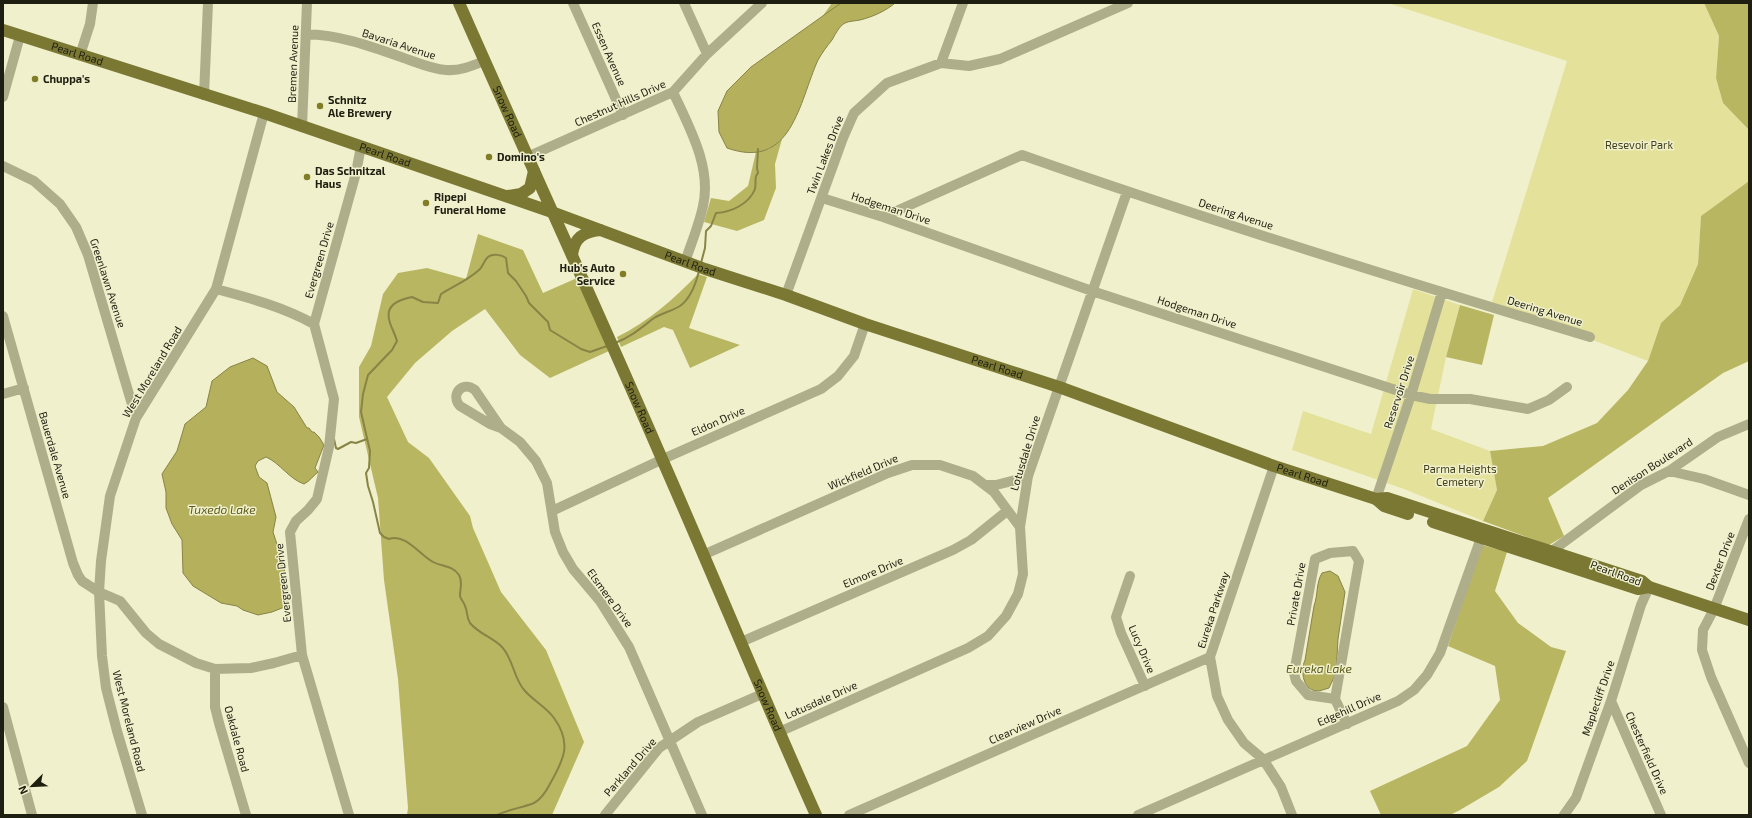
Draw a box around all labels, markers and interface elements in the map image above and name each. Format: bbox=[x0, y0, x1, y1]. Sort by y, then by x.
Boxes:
street label: Essen Avenue bbox=[590, 20, 629, 88]
street label: Bremen Avenue bbox=[285, 25, 300, 103]
street label: Bavaria Avenue bbox=[361, 25, 438, 62]
street label: Pearl Road bbox=[50, 39, 105, 67]
place label: Chuppa's bbox=[43, 72, 90, 85]
marker: Chuppa's bbox=[30, 74, 40, 84]
street label: Chestnut Hills Drive bbox=[572, 77, 667, 128]
street label: Snow Road bbox=[491, 83, 525, 139]
place label: Schnitz Ale Brewery bbox=[328, 93, 392, 120]
marker: Schnitz Ale Brewery bbox=[315, 101, 325, 111]
street label: Twin Lakes Drive bbox=[804, 113, 846, 196]
park label: Resevoir Park bbox=[1605, 138, 1673, 151]
street label: Pearl Road bbox=[358, 139, 413, 169]
place label: Domino's bbox=[497, 150, 545, 163]
marker: Domino's bbox=[484, 152, 494, 162]
place label: Das Schnitzal Haus bbox=[315, 164, 386, 190]
marker: Das Schnitzal Haus bbox=[302, 172, 312, 182]
street label: Hodgeman Drive bbox=[850, 189, 932, 226]
place label: Ripepi Funeral Home bbox=[434, 190, 506, 216]
street label: Deering Avenue bbox=[1197, 195, 1275, 232]
marker: Ripepi Funeral Home bbox=[421, 198, 431, 208]
street label: Evergreen Drive bbox=[301, 220, 336, 300]
street label: Greenlawn Avenue bbox=[88, 237, 129, 329]
street label: Pearl Road bbox=[663, 248, 718, 278]
place label: Hub's Auto Service bbox=[560, 261, 616, 287]
marker: Hub's Auto Service bbox=[618, 269, 628, 279]
street label: Hodgeman Drive bbox=[1156, 293, 1238, 330]
street label: Deering Avenue bbox=[1506, 293, 1584, 328]
street label: West Moreland Road bbox=[119, 324, 184, 420]
street label: Pearl Road bbox=[970, 352, 1025, 381]
street label: Reservoir Drive bbox=[1381, 354, 1416, 430]
street label: Snow Road bbox=[623, 379, 657, 435]
street label: Eldon Drive bbox=[689, 403, 747, 438]
street label: Bauerdale Avenue bbox=[37, 410, 74, 500]
street label: Lotusdale Drive bbox=[1007, 414, 1042, 492]
street label: Denison Boulevard bbox=[1609, 435, 1695, 497]
street label: Wickfield Drive bbox=[826, 451, 900, 492]
street label: Pearl Road bbox=[1275, 460, 1330, 489]
park label: Parma Heights Cemetery bbox=[1423, 462, 1497, 488]
water label: Tuxedo Lake bbox=[188, 502, 256, 516]
street label: Dexter Drive bbox=[1702, 530, 1737, 592]
street label: Evergreen Drive bbox=[272, 543, 293, 623]
street label: Elmore Drive bbox=[841, 553, 905, 590]
street label: Pearl Road bbox=[1589, 557, 1644, 588]
street label: Private Drive bbox=[1284, 561, 1307, 627]
street label: Elsmere Drive bbox=[585, 566, 636, 630]
street label: Eureka Parkway bbox=[1194, 570, 1231, 650]
street label: Lucy Drive bbox=[1126, 623, 1159, 675]
street label: Maplecliff Drive bbox=[1579, 658, 1617, 737]
water label: Eureka Lake bbox=[1286, 661, 1353, 675]
street label: West Moreland Road bbox=[111, 669, 148, 773]
street label: Snow Road bbox=[751, 677, 785, 733]
street label: Lotusdale Drive bbox=[783, 678, 859, 721]
street label: Edgehill Drive bbox=[1315, 689, 1383, 728]
street label: Clearview Drive bbox=[987, 703, 1063, 746]
street label: Oakdale Road bbox=[222, 704, 253, 773]
street label: Chesterfield Drive bbox=[1623, 709, 1672, 796]
street label: Parkland Drive bbox=[601, 735, 659, 799]
north arrow bbox=[12, 766, 52, 806]
text: N bbox=[15, 784, 30, 797]

